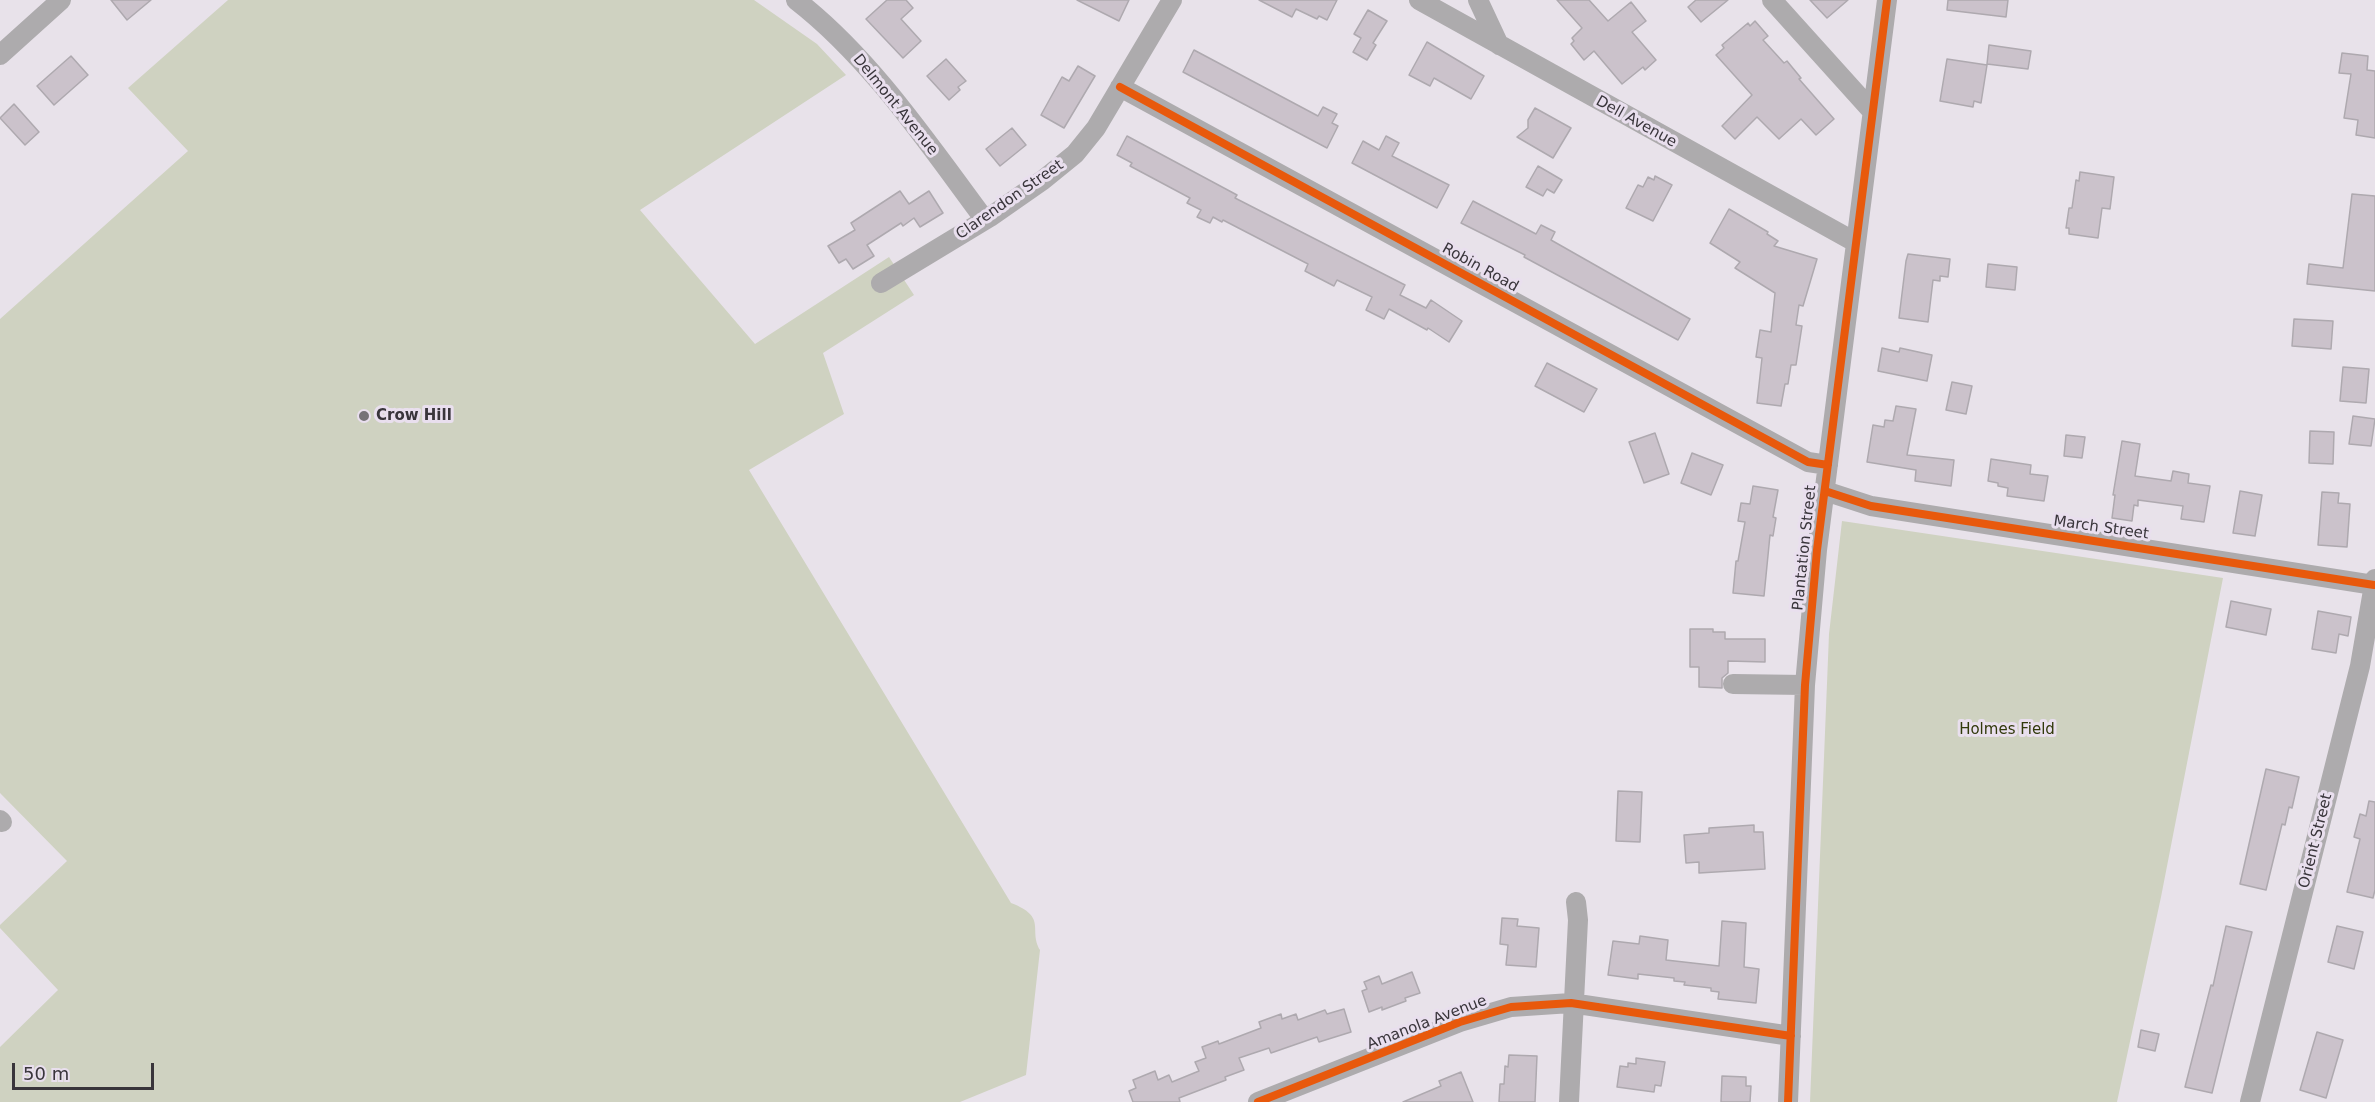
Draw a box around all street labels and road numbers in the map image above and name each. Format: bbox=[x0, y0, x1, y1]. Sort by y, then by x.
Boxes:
street label: Delmont Avenue bbox=[849, 51, 941, 159]
street label: Dell Avenue bbox=[1592, 92, 1680, 152]
street label: Clarendon Street bbox=[953, 156, 1067, 244]
street label: Robin Road bbox=[1439, 240, 1521, 296]
street label: Plantation Street bbox=[1789, 484, 1821, 612]
street label: March Street bbox=[2052, 512, 2150, 544]
street label: Orient Street bbox=[2296, 792, 2336, 890]
street label: Amanola Avenue bbox=[1365, 992, 1489, 1054]

